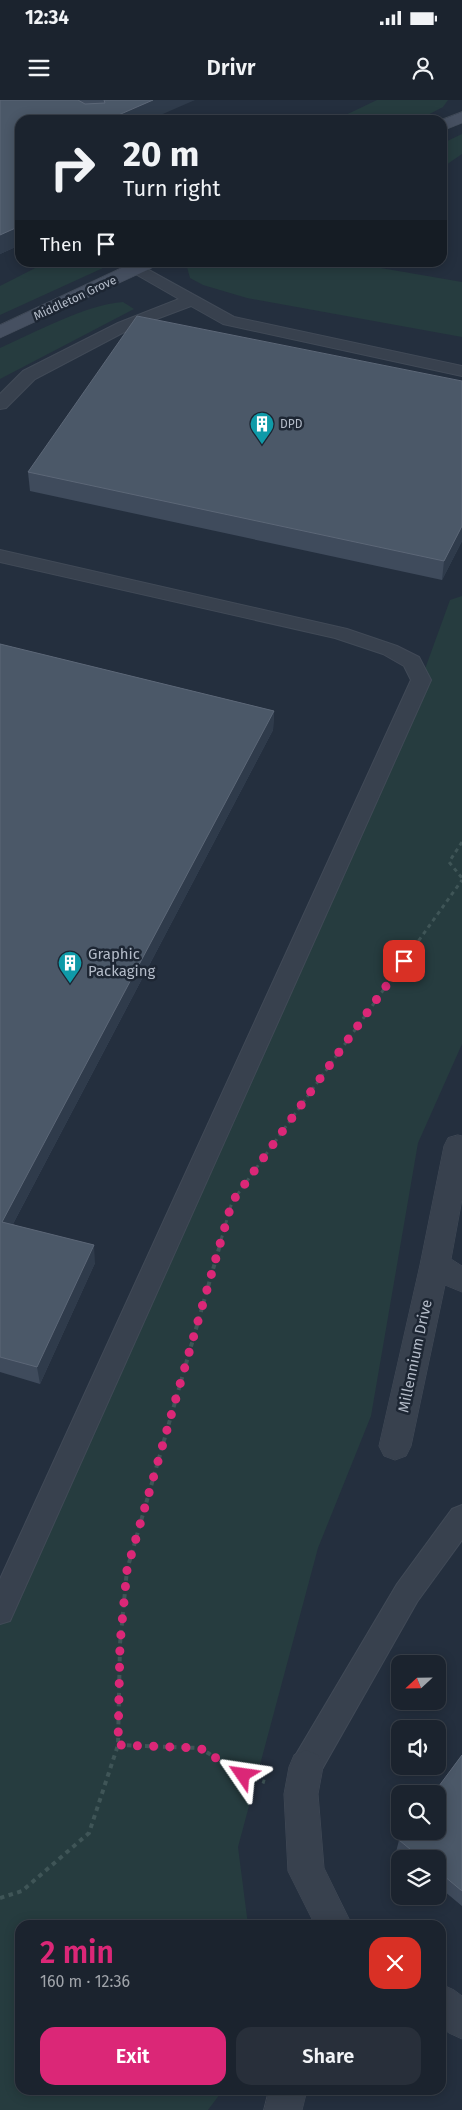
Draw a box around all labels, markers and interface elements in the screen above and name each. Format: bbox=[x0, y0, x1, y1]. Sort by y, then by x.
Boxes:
text: 12:34 bbox=[25, 6, 69, 29]
icon: menu bbox=[25, 54, 53, 82]
text: Drivr bbox=[206, 54, 256, 81]
icon: person bbox=[409, 54, 437, 82]
text: 20 m bbox=[123, 133, 199, 175]
icon: right bbox=[40, 135, 105, 200]
text: Turn right bbox=[123, 175, 220, 202]
icon: arrive bbox=[92, 230, 120, 258]
text: Then bbox=[40, 233, 82, 256]
street label: Middleton Grove bbox=[31, 273, 119, 323]
building icon: DPD bbox=[249, 411, 275, 445]
place label: DPD bbox=[280, 417, 303, 431]
pin bbox=[383, 940, 425, 982]
place label: Graphic Packaging bbox=[88, 945, 156, 980]
icon: arrive bbox=[390, 947, 418, 975]
building icon: Graphic Packaging bbox=[57, 950, 83, 984]
street label: Millennium Drive bbox=[394, 1298, 436, 1414]
north arrow bbox=[391, 1655, 446, 1710]
map controls bbox=[391, 1655, 446, 1905]
button: sound bbox=[391, 1720, 446, 1775]
position arrow bbox=[216, 1748, 268, 1800]
button: search bbox=[391, 1785, 446, 1840]
button: layers bbox=[391, 1850, 446, 1905]
text: 2 min bbox=[40, 1935, 114, 1971]
button: close bbox=[369, 1937, 421, 1989]
text: 160 m · 12:36 bbox=[40, 1972, 130, 1991]
button: Exit bbox=[40, 2027, 226, 2085]
button: Share bbox=[236, 2027, 421, 2085]

